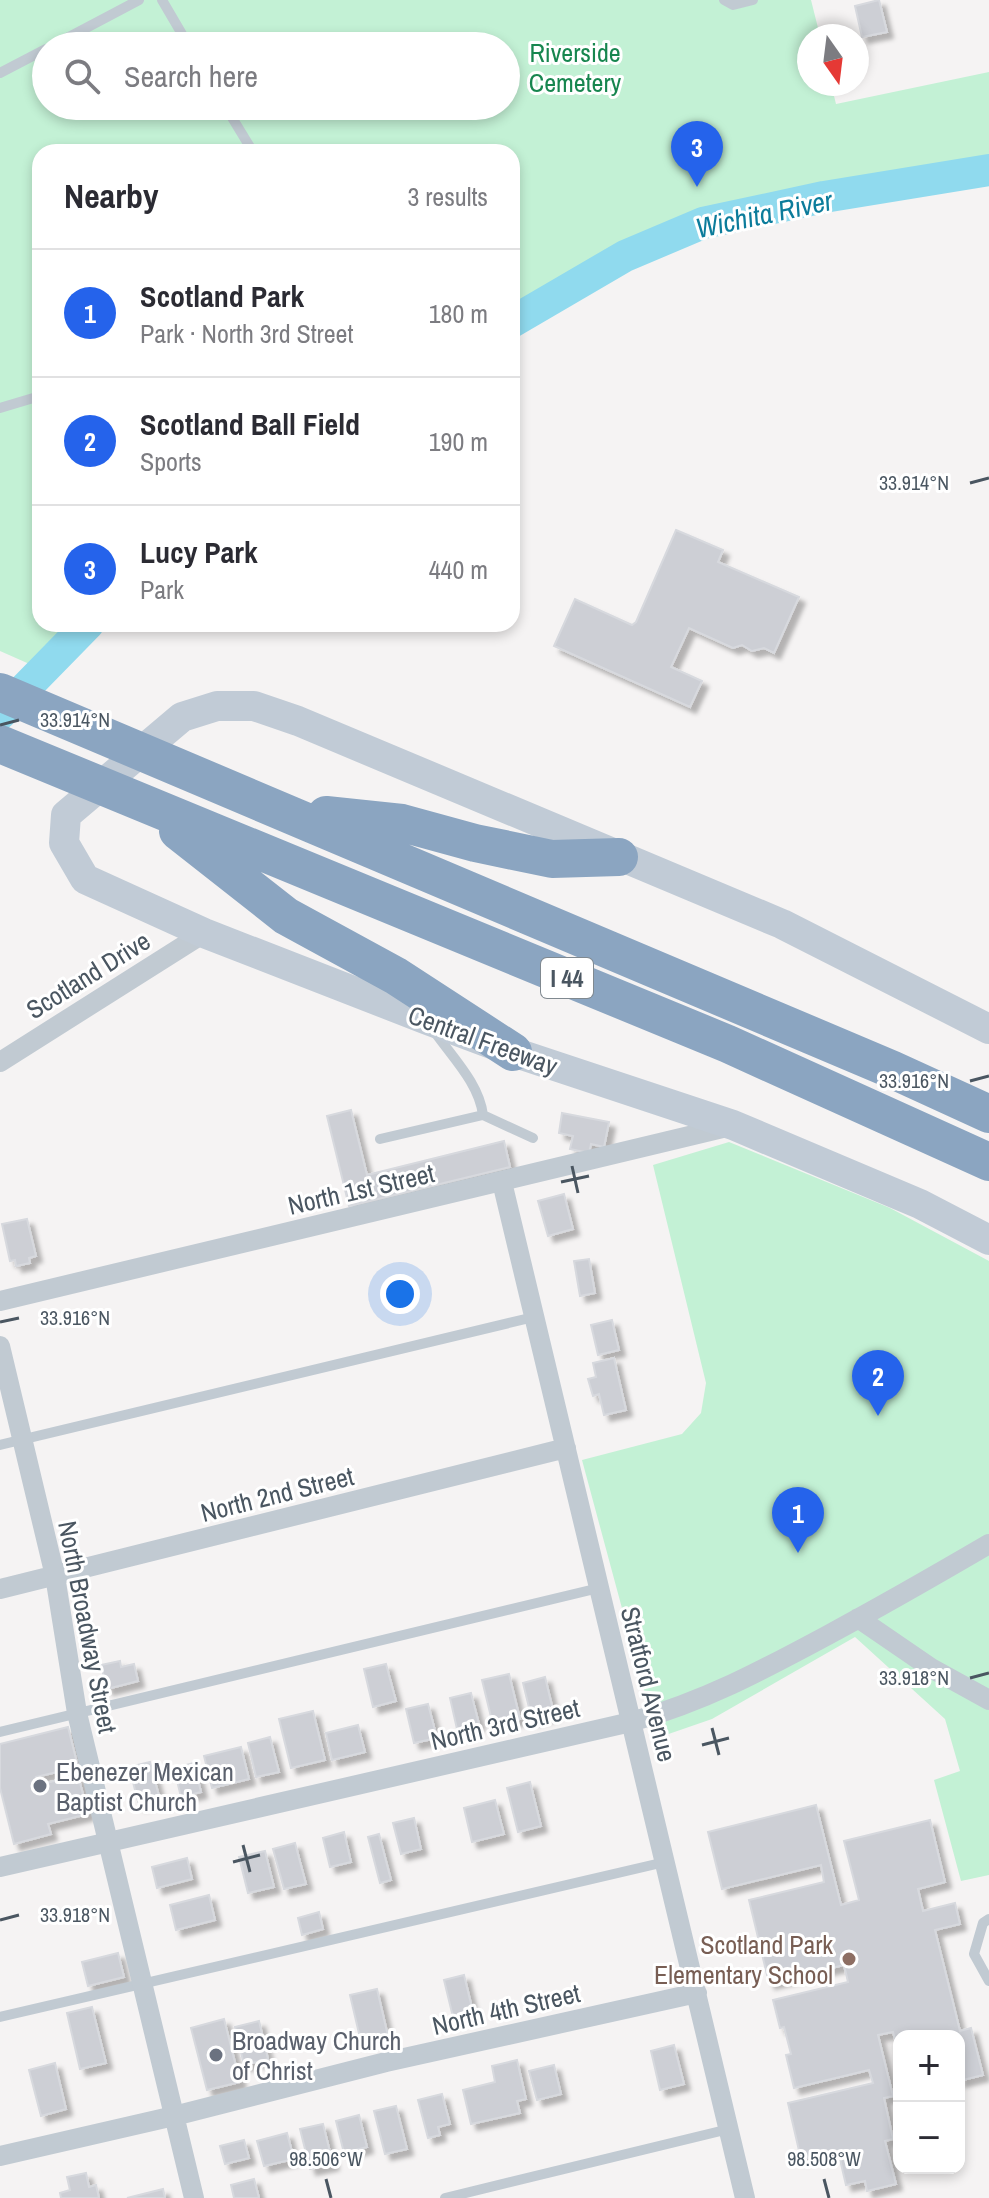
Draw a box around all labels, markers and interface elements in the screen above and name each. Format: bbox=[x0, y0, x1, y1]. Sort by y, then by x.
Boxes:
north arrow bbox=[797, 24, 869, 96]
search box bbox=[32, 32, 520, 120]
park label: Riverside Cemetery bbox=[529, 35, 622, 100]
icon: search bbox=[60, 54, 104, 98]
text: Search here bbox=[124, 56, 258, 96]
pin: 3 bbox=[671, 121, 723, 187]
text: Nearby bbox=[64, 173, 159, 219]
text: 3 results bbox=[407, 179, 488, 214]
water label: Wichita River bbox=[692, 181, 837, 247]
text: Scotland Park bbox=[140, 276, 304, 316]
text: 1 bbox=[84, 296, 96, 331]
text: 180 m bbox=[429, 296, 488, 331]
text: Park · North 3rd Street bbox=[140, 316, 353, 351]
text: Scotland Ball Field bbox=[140, 404, 360, 444]
text: 2 bbox=[84, 424, 96, 459]
text: 190 m bbox=[429, 424, 488, 459]
text: Sports bbox=[140, 444, 202, 479]
text: 33.914°N bbox=[879, 469, 949, 496]
text: Lucy Park bbox=[140, 532, 258, 572]
text: 3 bbox=[84, 552, 96, 587]
text: 440 m bbox=[429, 552, 488, 587]
text: Park bbox=[140, 572, 184, 607]
text: 33.914°N bbox=[40, 706, 110, 733]
street label: Scotland Drive bbox=[19, 923, 157, 1027]
road number: I 44 bbox=[541, 958, 593, 998]
street label: Central Freeway bbox=[404, 997, 563, 1083]
text: 33.916°N bbox=[879, 1067, 949, 1094]
street label: North 1st Street bbox=[284, 1155, 438, 1223]
your location bbox=[380, 1274, 420, 1314]
text: 33.916°N bbox=[40, 1304, 110, 1331]
pin: 2 bbox=[852, 1350, 904, 1416]
street label: North 2nd Street bbox=[197, 1458, 357, 1530]
pin: 1 bbox=[772, 1487, 824, 1553]
street label: North Broadway Street bbox=[50, 1518, 126, 1736]
street label: Stratford Avenue bbox=[613, 1603, 685, 1765]
text: 33.918°N bbox=[879, 1664, 949, 1691]
street label: North 3rd Street bbox=[427, 1690, 583, 1758]
place label: Ebenezer Mexican Baptist Church bbox=[56, 1754, 234, 1819]
marker: Ebenezer Mexican Baptist Church bbox=[31, 1777, 49, 1795]
text: 33.918°N bbox=[40, 1901, 110, 1928]
place label: Scotland Park Elementary School bbox=[654, 1927, 833, 1992]
marker: Scotland Park Elementary School bbox=[840, 1950, 858, 1968]
street label: North 4th Street bbox=[429, 1975, 583, 2043]
place label: Broadway Church of Christ bbox=[232, 2023, 401, 2088]
map controls bbox=[893, 2030, 965, 2174]
button: + bbox=[893, 2030, 965, 2102]
marker: Broadway Church of Christ bbox=[207, 2046, 225, 2064]
button: − bbox=[893, 2102, 965, 2174]
text: 98.506°W bbox=[289, 2145, 363, 2172]
text: 98.508°W bbox=[787, 2145, 861, 2172]

